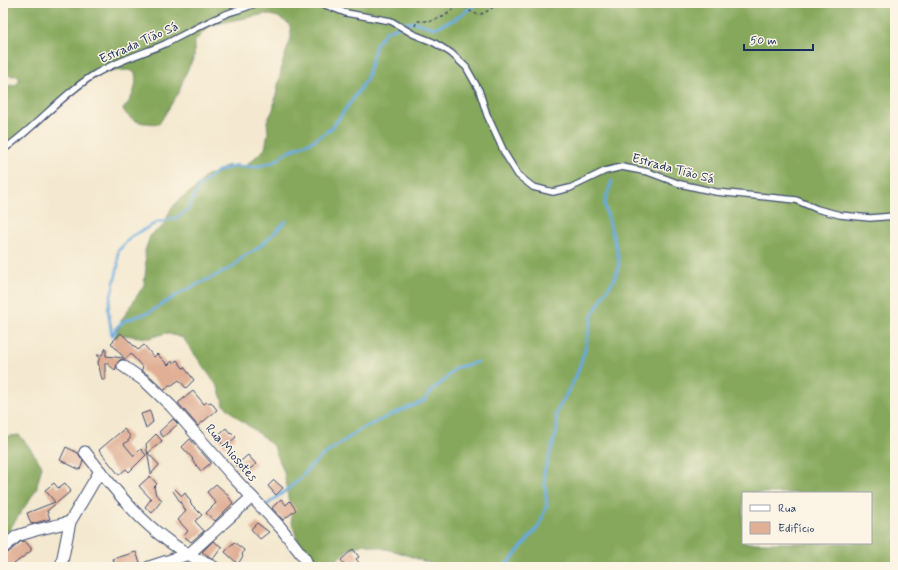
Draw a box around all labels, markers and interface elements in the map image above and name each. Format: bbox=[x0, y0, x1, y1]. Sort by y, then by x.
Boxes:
street label: Estrada Tião Sá bbox=[97, 18, 181, 68]
scale bar bbox=[744, 26, 813, 52]
text: 50 m bbox=[750, 33, 777, 49]
street label: Estrada Tião Sá bbox=[630, 150, 716, 188]
street label: Rua Miosotes bbox=[201, 421, 261, 486]
legend bbox=[742, 492, 872, 544]
text: Rua bbox=[778, 501, 796, 517]
text: Edifício bbox=[778, 521, 814, 537]

